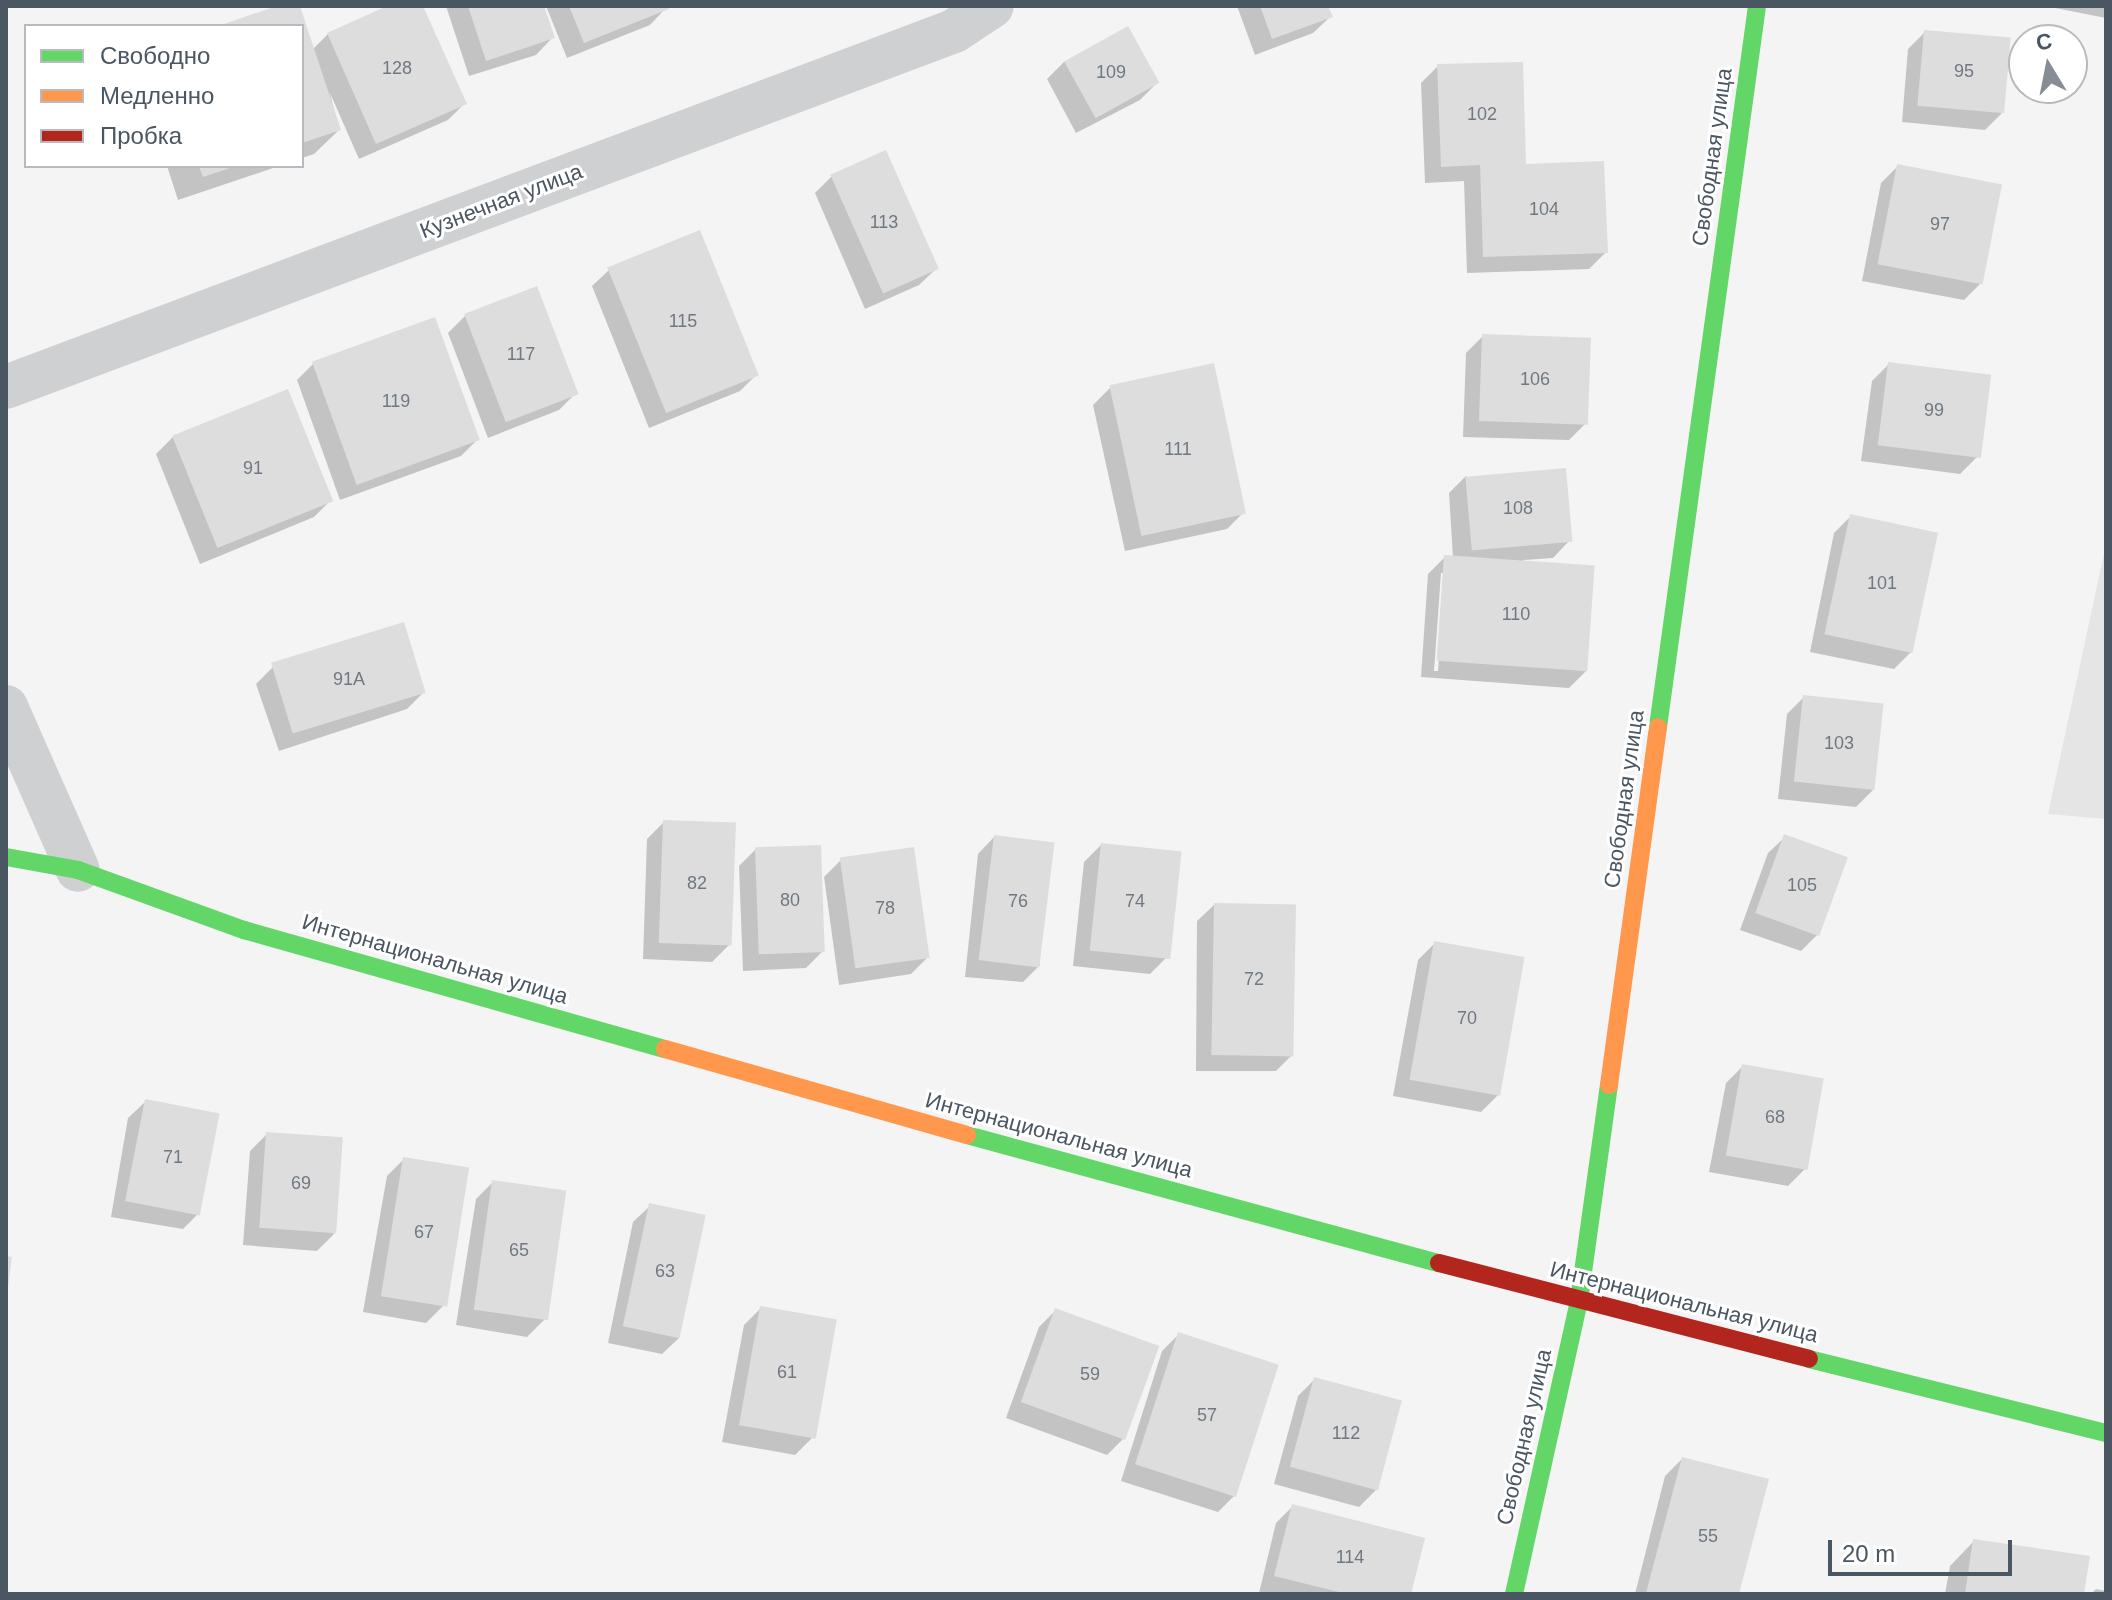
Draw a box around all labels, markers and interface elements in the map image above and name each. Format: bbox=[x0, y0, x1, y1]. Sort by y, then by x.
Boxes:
legend bbox=[24, 24, 304, 168]
north arrow bbox=[2008, 24, 2088, 104]
text: С bbox=[2034, 28, 2054, 56]
text: Свободно bbox=[100, 42, 210, 69]
house number: 128 bbox=[382, 57, 412, 79]
house number: 95 bbox=[1954, 60, 1974, 82]
house number: 109 bbox=[1096, 61, 1126, 83]
street label: Свободная улица bbox=[1686, 66, 1738, 248]
text: Медленно bbox=[100, 82, 214, 109]
house number: 102 bbox=[1467, 103, 1497, 125]
text: Пробка bbox=[100, 122, 182, 149]
street label: Кузнечная улица bbox=[416, 158, 586, 244]
house number: 104 bbox=[1529, 198, 1559, 220]
house number: 113 bbox=[870, 211, 898, 233]
house number: 97 bbox=[1930, 213, 1950, 235]
house number: 115 bbox=[669, 310, 697, 332]
house number: 117 bbox=[507, 343, 535, 365]
house number: 106 bbox=[1520, 368, 1550, 390]
house number: 119 bbox=[382, 390, 410, 412]
house number: 99 bbox=[1924, 399, 1944, 421]
house number: 111 bbox=[1164, 438, 1192, 460]
house number: 91 bbox=[243, 457, 263, 479]
house number: 108 bbox=[1503, 497, 1533, 519]
house number: 101 bbox=[1867, 572, 1897, 594]
house number: 110 bbox=[1502, 603, 1530, 625]
house number: 91А bbox=[333, 668, 365, 690]
street label: Свободная улица bbox=[1598, 708, 1650, 890]
house number: 103 bbox=[1824, 732, 1854, 754]
house number: 82 bbox=[687, 872, 707, 894]
house number: 105 bbox=[1787, 874, 1817, 896]
house number: 80 bbox=[780, 889, 800, 911]
house number: 76 bbox=[1008, 890, 1028, 912]
house number: 74 bbox=[1125, 890, 1145, 912]
house number: 78 bbox=[875, 897, 895, 919]
street label: Интернациональная улица bbox=[299, 908, 571, 1010]
house number: 72 bbox=[1244, 968, 1264, 990]
house number: 70 bbox=[1457, 1007, 1477, 1029]
street label: Интернациональная улица bbox=[923, 1087, 1195, 1183]
house number: 68 bbox=[1765, 1106, 1785, 1128]
house number: 71 bbox=[163, 1146, 183, 1168]
house number: 69 bbox=[291, 1172, 311, 1194]
house number: 67 bbox=[414, 1221, 434, 1243]
house number: 65 bbox=[509, 1239, 529, 1261]
street label: Интернациональная улица bbox=[1547, 1256, 1821, 1348]
house number: 63 bbox=[655, 1260, 675, 1282]
street label: Свободная улица bbox=[1491, 1347, 1557, 1527]
house number: 61 bbox=[777, 1361, 797, 1383]
house number: 59 bbox=[1080, 1363, 1100, 1385]
house number: 57 bbox=[1197, 1404, 1217, 1426]
house number: 112 bbox=[1332, 1422, 1360, 1444]
scale bar bbox=[1832, 1524, 2016, 1574]
house number: 55 bbox=[1698, 1525, 1718, 1547]
text: 20 m bbox=[1842, 1540, 1895, 1567]
house number: 114 bbox=[1336, 1546, 1364, 1568]

